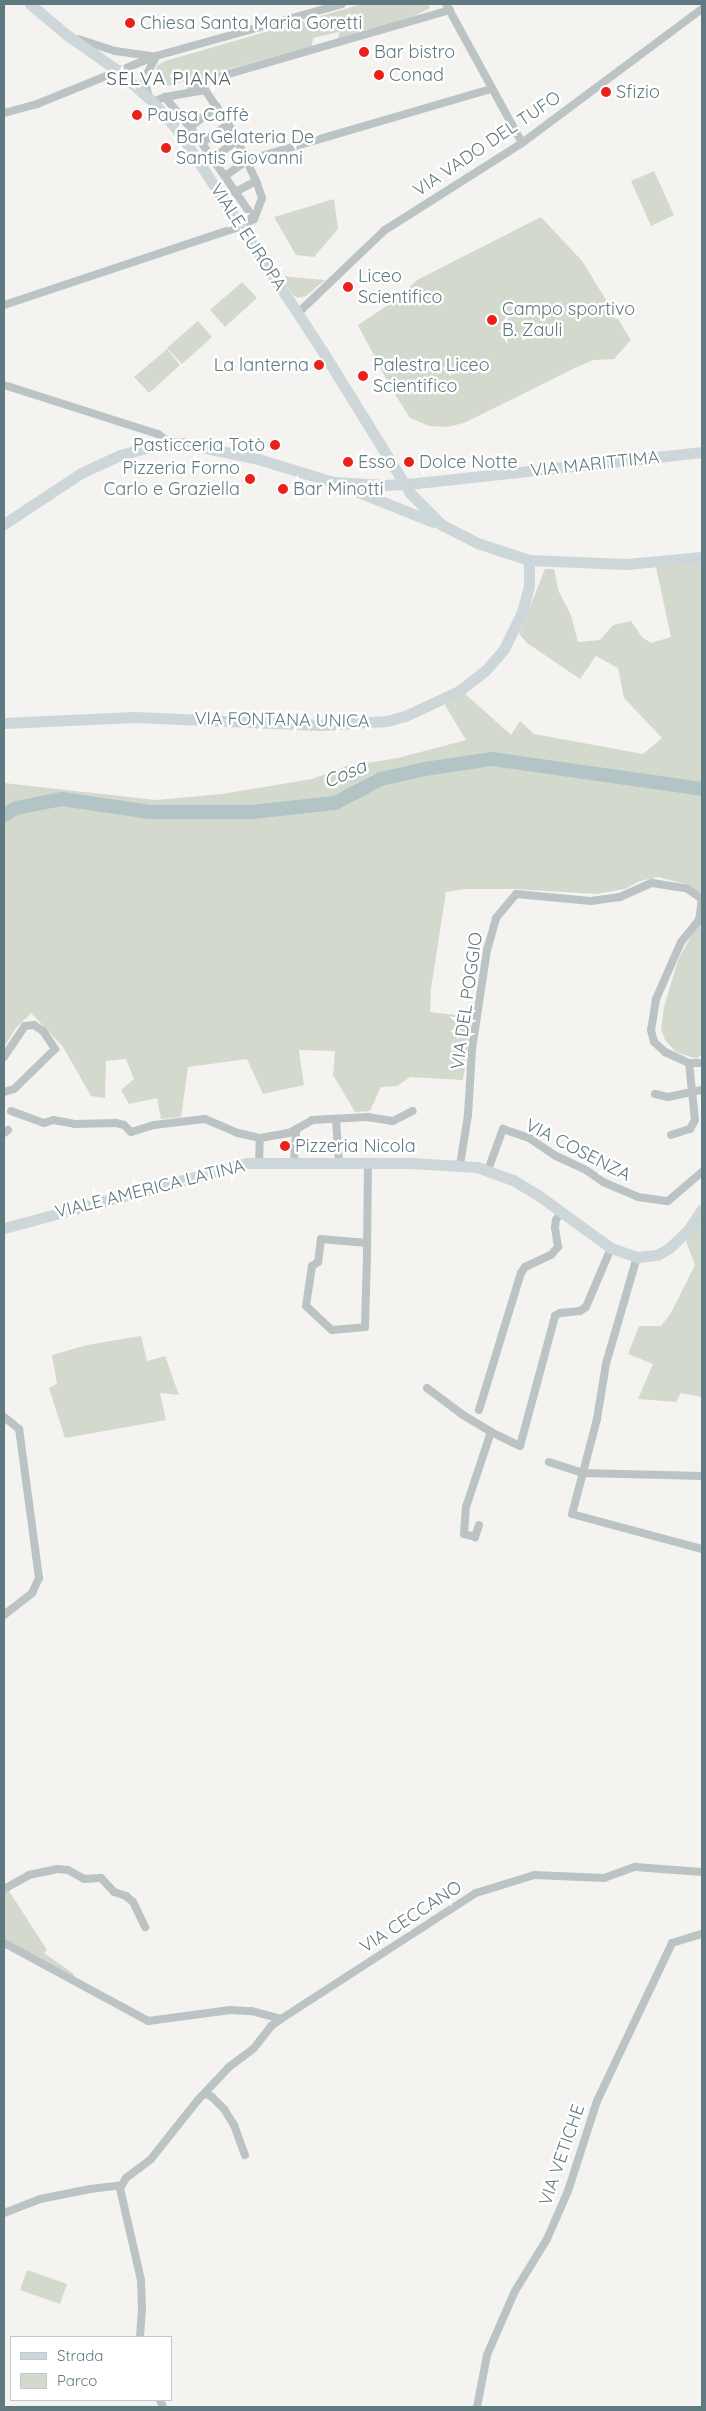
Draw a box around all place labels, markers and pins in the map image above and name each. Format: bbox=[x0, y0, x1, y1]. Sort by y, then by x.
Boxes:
place label: Chiesa Santa Maria Goretti bbox=[140, 12, 362, 34]
marker: Chiesa Santa Maria Goretti bbox=[124, 17, 136, 29]
place label: Bar bistro bbox=[374, 41, 455, 63]
marker: Bar bistro bbox=[358, 46, 370, 58]
place label: Conad bbox=[389, 64, 444, 86]
marker: Conad bbox=[373, 69, 385, 81]
place label: Sfizio bbox=[616, 81, 660, 103]
marker: Sfizio bbox=[600, 86, 612, 98]
place label: Pausa Caffè bbox=[147, 104, 249, 126]
marker: Pausa Caffè bbox=[131, 109, 143, 121]
place label: Bar Gelateria De Santis Giovanni bbox=[176, 127, 314, 170]
marker: Bar Gelateria De Santis Giovanni bbox=[160, 142, 172, 154]
place label: Liceo Scientifico bbox=[358, 266, 442, 308]
marker: Liceo Scientifico bbox=[342, 281, 354, 293]
place label: Campo sportivo B. Zauli bbox=[502, 299, 635, 342]
marker: Campo sportivo B. Zauli bbox=[486, 314, 498, 326]
place label: La lanterna bbox=[214, 354, 309, 376]
place label: Palestra Liceo Scientifico bbox=[373, 355, 490, 398]
marker: La lanterna bbox=[313, 359, 325, 371]
marker: Palestra Liceo Scientifico bbox=[357, 370, 369, 382]
place label: Pasticceria Totò bbox=[133, 434, 265, 456]
marker: Pasticceria Totò bbox=[269, 439, 281, 451]
place label: Esso bbox=[358, 451, 396, 473]
place label: Dolce Notte bbox=[419, 451, 518, 473]
marker: Esso bbox=[342, 456, 354, 468]
marker: Dolce Notte bbox=[403, 456, 415, 468]
place label: Pizzeria Forno Carlo e Graziella bbox=[104, 458, 240, 500]
marker: Pizzeria Forno Carlo e Graziella bbox=[244, 473, 256, 485]
place label: Bar Minotti bbox=[293, 478, 384, 500]
marker: Bar Minotti bbox=[277, 483, 289, 495]
place label: Pizzeria Nicola bbox=[295, 1135, 416, 1157]
marker: Pizzeria Nicola bbox=[279, 1140, 291, 1152]

